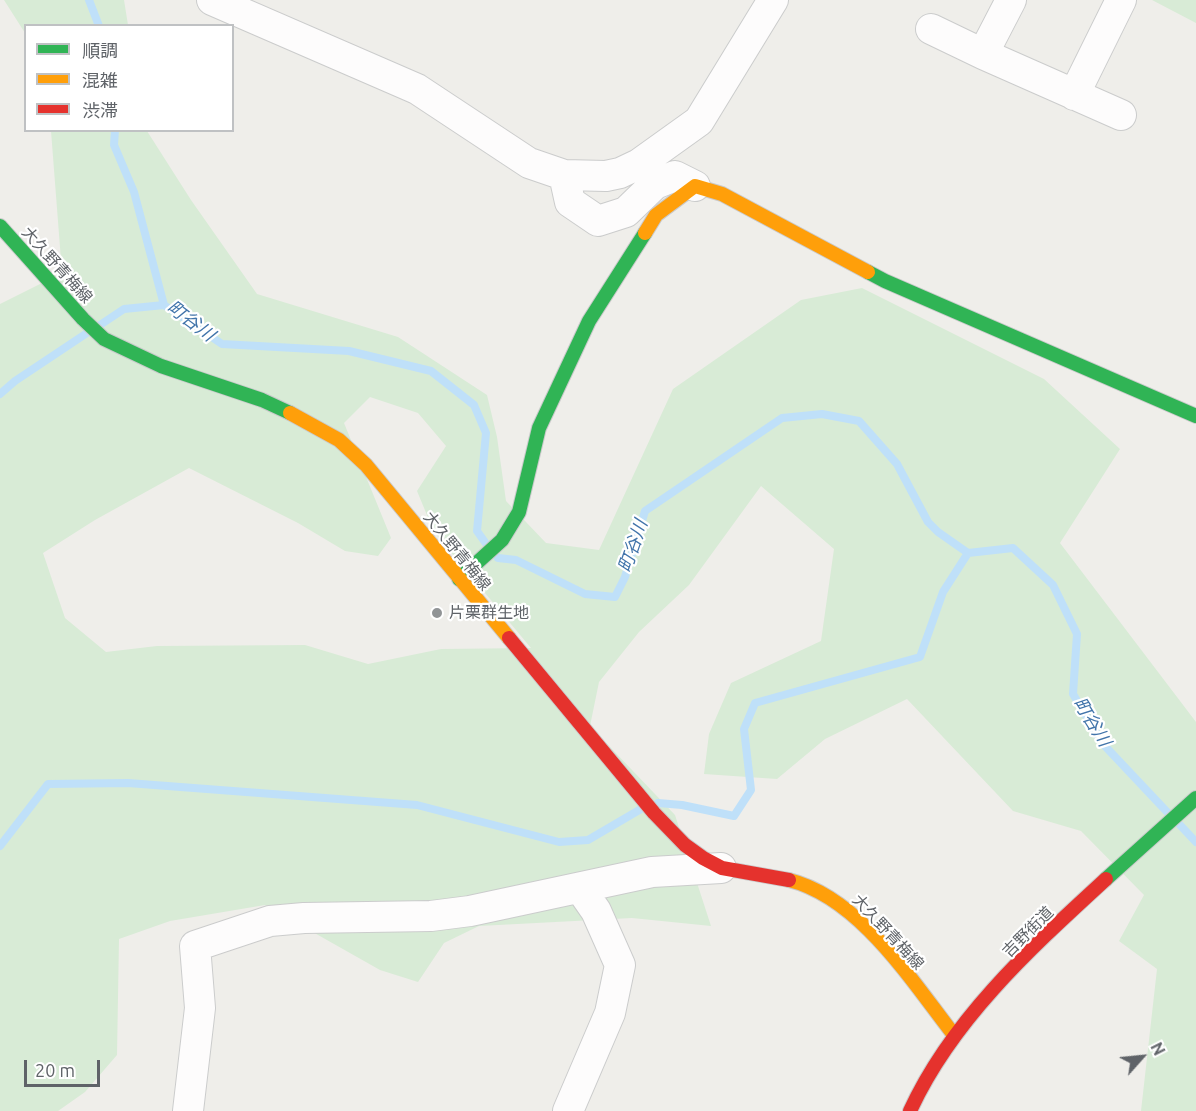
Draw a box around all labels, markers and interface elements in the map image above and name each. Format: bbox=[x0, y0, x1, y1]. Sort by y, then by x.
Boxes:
legend bbox=[24, 24, 234, 132]
text: 順調 bbox=[82, 40, 118, 60]
text: 混雑 bbox=[82, 70, 118, 90]
text: 渋滞 bbox=[82, 100, 118, 120]
street label: 大久野青梅線 bbox=[18, 223, 96, 307]
water label: 町谷川 bbox=[163, 296, 219, 346]
street label: 大久野青梅線 bbox=[419, 508, 495, 594]
water label: 町谷川 bbox=[614, 517, 652, 575]
place label: 片栗群生地 bbox=[449, 603, 529, 623]
marker: 片栗群生地 bbox=[430, 606, 444, 620]
water label: 町谷川 bbox=[1069, 693, 1115, 751]
street label: 大久野青梅線 bbox=[848, 890, 928, 974]
street label: 吉野街道 bbox=[999, 903, 1057, 961]
north arrow bbox=[1112, 1027, 1172, 1087]
text: N bbox=[1147, 1039, 1169, 1058]
scale bar bbox=[27, 1048, 104, 1086]
text: 20 m bbox=[35, 1060, 75, 1080]

